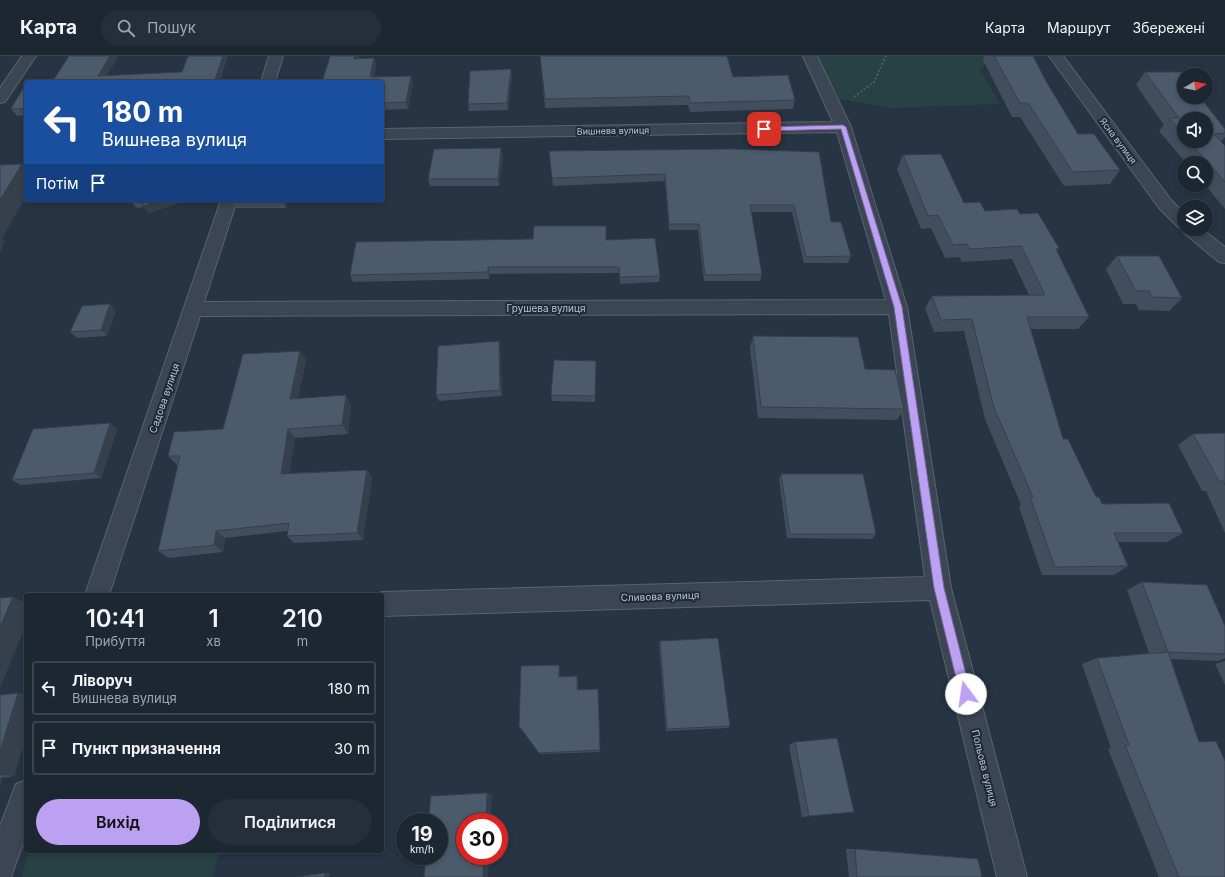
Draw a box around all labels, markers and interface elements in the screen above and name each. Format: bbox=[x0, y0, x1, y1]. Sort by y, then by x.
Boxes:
search box bbox=[101, 10, 381, 46]
text: Карта bbox=[20, 16, 77, 39]
icon: search bbox=[115, 17, 137, 39]
text: Пошук bbox=[147, 18, 196, 37]
text: Карта bbox=[985, 19, 1025, 36]
text: Маршрут bbox=[1047, 19, 1111, 36]
text: Збережені bbox=[1133, 19, 1205, 36]
north arrow bbox=[1177, 68, 1213, 104]
map controls bbox=[1177, 68, 1213, 236]
text: 180 m bbox=[102, 95, 183, 129]
icon: left bbox=[36, 96, 88, 148]
pin bbox=[747, 112, 781, 146]
button: sound bbox=[1177, 112, 1213, 148]
street label: Ясна вулиця bbox=[1098, 116, 1139, 166]
icon: arrive bbox=[753, 118, 775, 140]
street label: Вишнева вулиця bbox=[577, 124, 649, 137]
text: Вишнева вулиця bbox=[102, 129, 247, 150]
button: search bbox=[1177, 156, 1213, 192]
icon: arrive bbox=[87, 172, 109, 194]
text: Потім bbox=[36, 174, 79, 193]
button: layers bbox=[1177, 200, 1213, 236]
street label: Грушева вулиця bbox=[507, 302, 585, 314]
street label: Садова вулиця bbox=[146, 361, 182, 435]
street label: Сливова вулиця bbox=[620, 589, 700, 603]
text: 10:41 bbox=[86, 604, 145, 633]
text: 1 bbox=[208, 604, 219, 633]
text: 210 bbox=[282, 604, 323, 633]
text: Прибуття bbox=[85, 633, 145, 649]
text: хв bbox=[206, 633, 221, 649]
text: m bbox=[297, 633, 308, 649]
text: Ліворуч bbox=[72, 671, 132, 690]
position arrow bbox=[945, 673, 987, 715]
icon: left bbox=[38, 677, 60, 699]
text: 180 m bbox=[328, 679, 370, 698]
text: Вишнева вулиця bbox=[72, 690, 177, 706]
street label: Польова вулиця bbox=[970, 728, 1000, 808]
icon: arrive bbox=[38, 737, 60, 759]
text: Пункт призначення bbox=[72, 739, 221, 758]
text: 30 m bbox=[334, 739, 370, 758]
button: Вихід bbox=[36, 799, 200, 845]
button: Поділитися bbox=[208, 799, 372, 845]
speed limit sign: 30 bbox=[456, 813, 508, 865]
text: 19 bbox=[411, 822, 433, 846]
text: km/h bbox=[410, 843, 434, 855]

